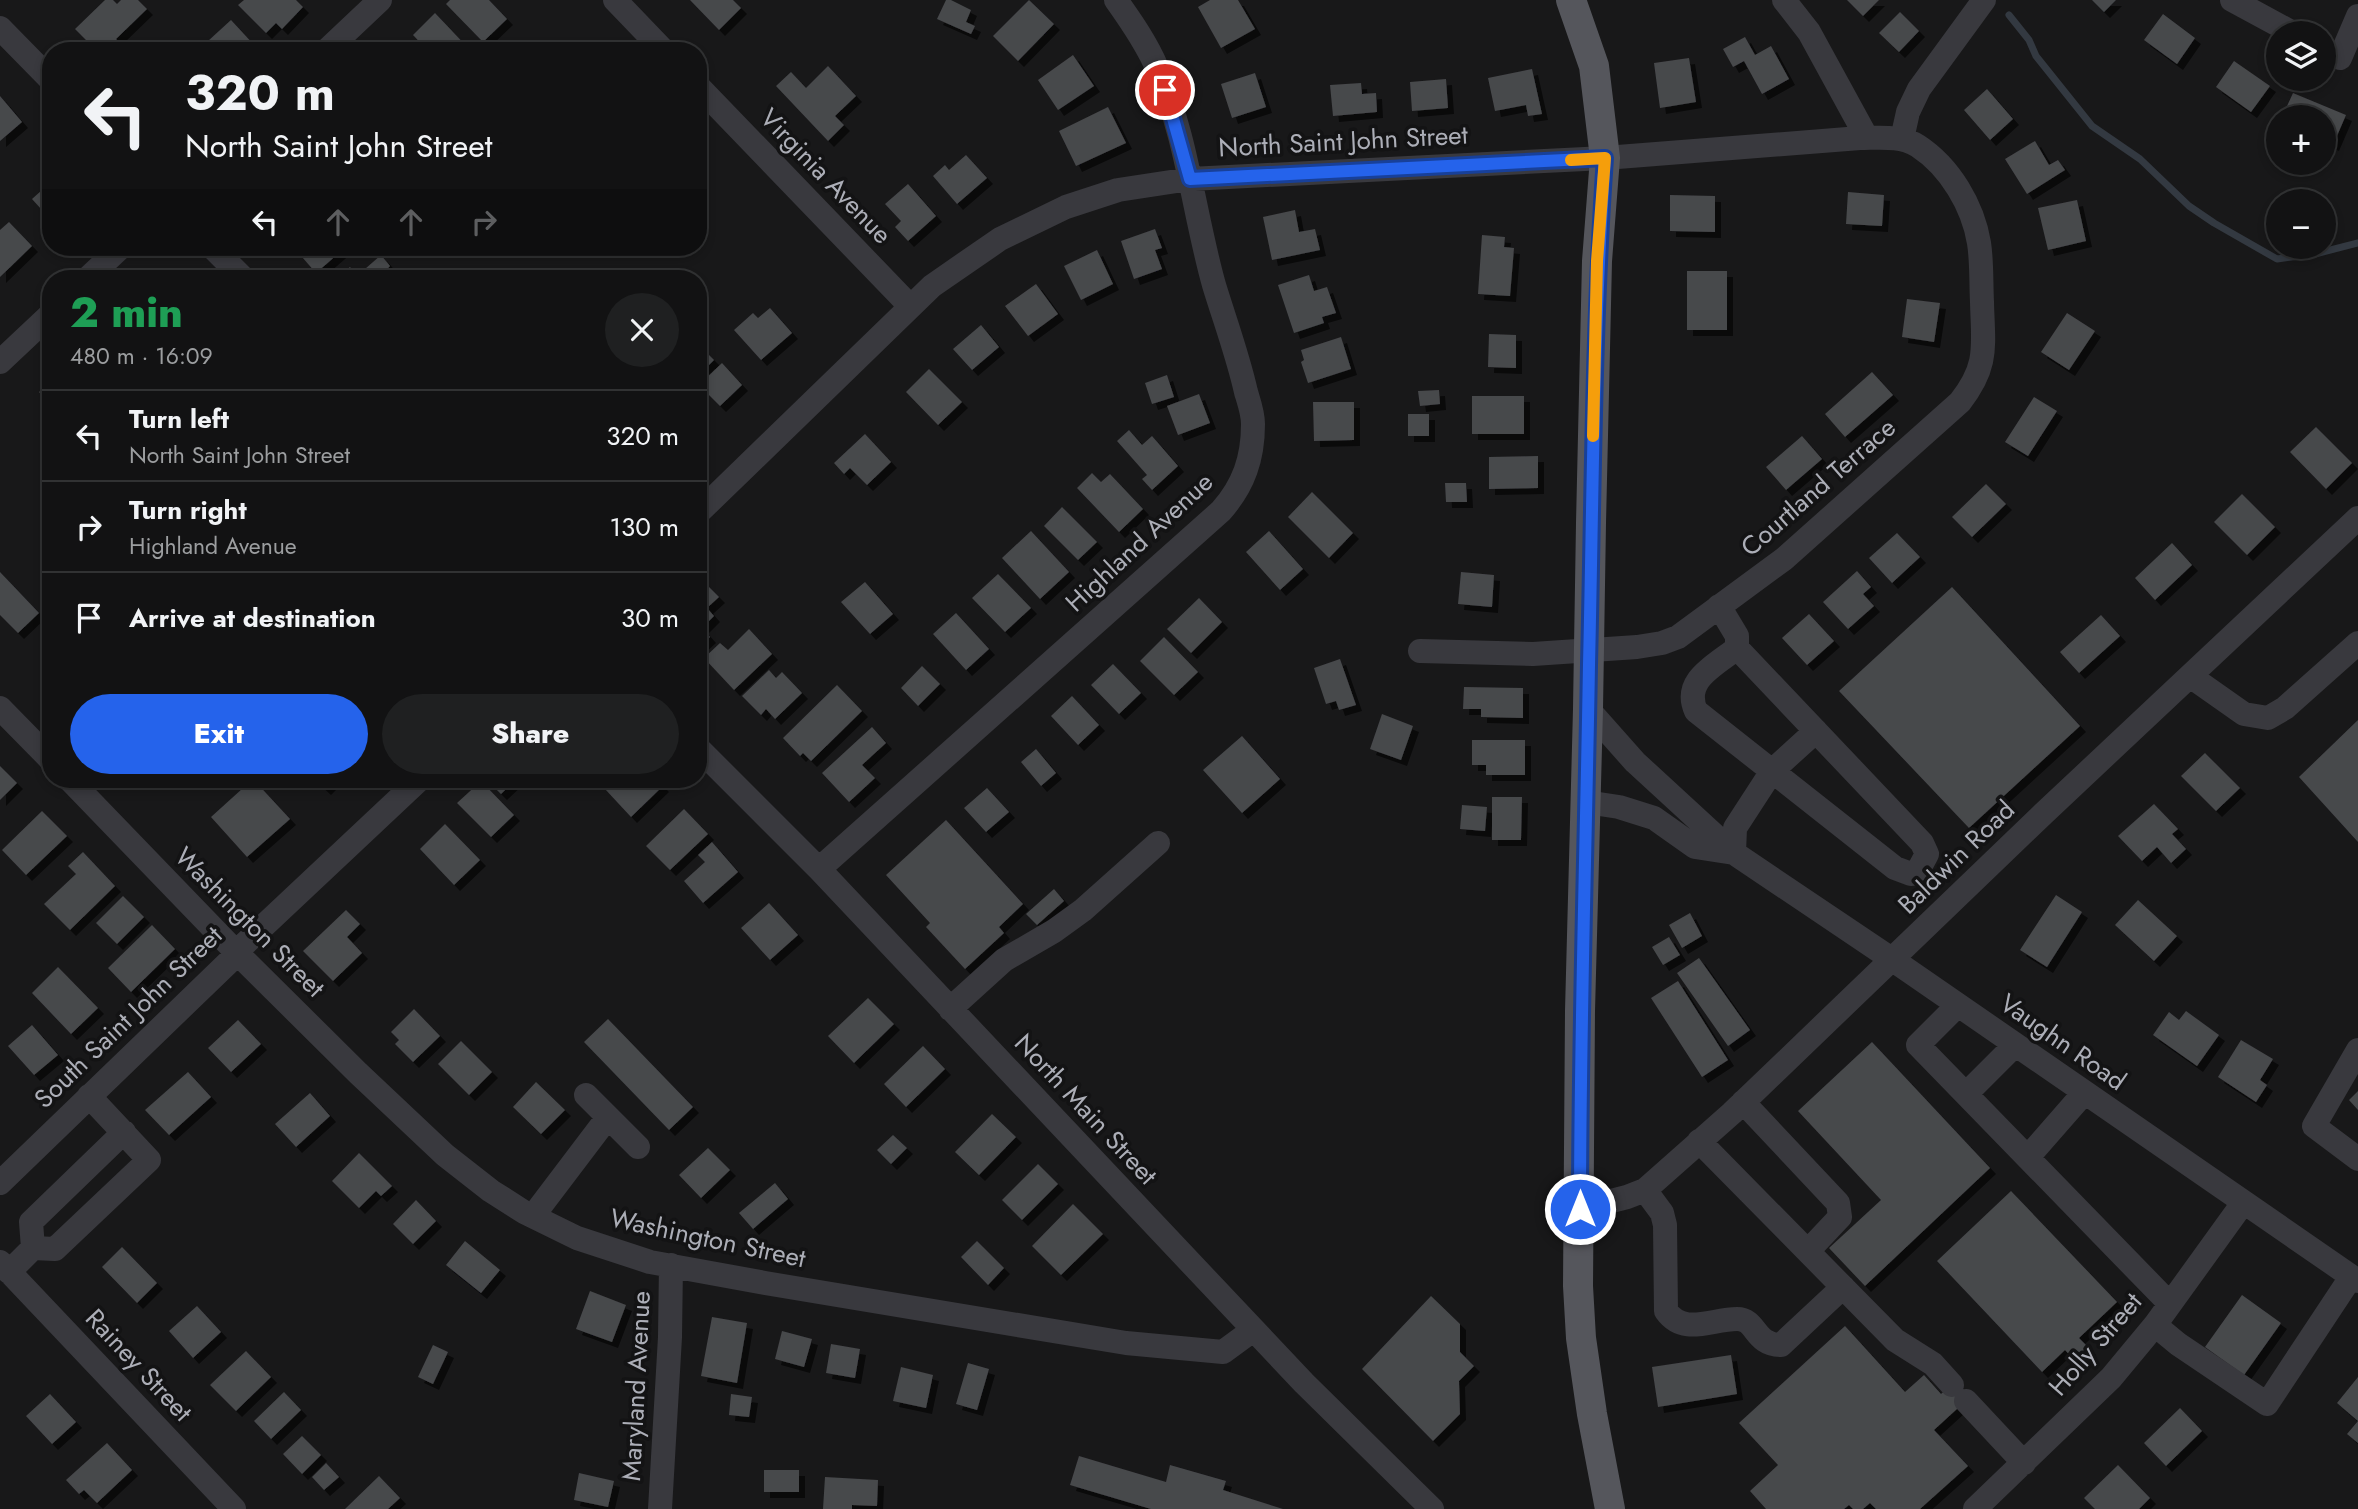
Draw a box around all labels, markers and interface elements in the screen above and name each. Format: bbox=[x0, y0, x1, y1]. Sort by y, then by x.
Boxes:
map controls bbox=[2266, 21, 2336, 259]
button: layers bbox=[2266, 21, 2336, 91]
text: 320 m bbox=[185, 58, 335, 128]
pin bbox=[1135, 60, 1195, 120]
icon: left bbox=[70, 70, 161, 161]
icon: arrive bbox=[1146, 71, 1184, 109]
street label: Virginia Avenue bbox=[751, 100, 901, 252]
button: + bbox=[2266, 105, 2336, 175]
street label: North Saint John Street bbox=[1217, 115, 1469, 167]
text: North Saint John Street bbox=[185, 123, 492, 169]
button: − bbox=[2266, 189, 2336, 259]
icon: left bbox=[246, 203, 284, 241]
icon: ahead bbox=[319, 203, 357, 241]
icon: ahead bbox=[392, 203, 430, 241]
icon: right bbox=[465, 203, 503, 241]
text: 2 min bbox=[70, 282, 183, 343]
button: close bbox=[605, 293, 679, 367]
text: 480 m · 16:09 bbox=[70, 339, 213, 373]
text: Turn left bbox=[129, 400, 229, 438]
street label: Courtland Terrace bbox=[1732, 409, 1904, 565]
icon: left bbox=[70, 417, 108, 455]
text: 320 m bbox=[606, 417, 679, 455]
text: North Saint John Street bbox=[129, 438, 350, 472]
street label: Highland Avenue bbox=[1057, 463, 1221, 621]
text: Turn right bbox=[129, 491, 247, 529]
icon: right bbox=[70, 508, 108, 546]
text: 130 m bbox=[609, 508, 679, 546]
text: Highland Avenue bbox=[129, 529, 297, 563]
icon: arrive bbox=[70, 599, 108, 637]
text: Arrive at destination bbox=[129, 599, 376, 637]
text: 30 m bbox=[621, 599, 679, 637]
button: Exit bbox=[70, 694, 368, 774]
button: Share bbox=[382, 694, 679, 774]
street label: Baldwin Road bbox=[1889, 791, 2023, 923]
street label: Washington Street bbox=[166, 838, 334, 1006]
street label: South Saint John Street bbox=[25, 916, 231, 1117]
street label: Vaughn Road bbox=[1992, 984, 2134, 1100]
street label: North Main Street bbox=[1006, 1025, 1167, 1194]
position arrow bbox=[1543, 1172, 1617, 1246]
street label: Washington Street bbox=[607, 1199, 810, 1277]
street label: Holly Street bbox=[2039, 1283, 2151, 1404]
street label: Maryland Avenue bbox=[612, 1290, 660, 1482]
street label: Rainey Street bbox=[77, 1300, 202, 1430]

